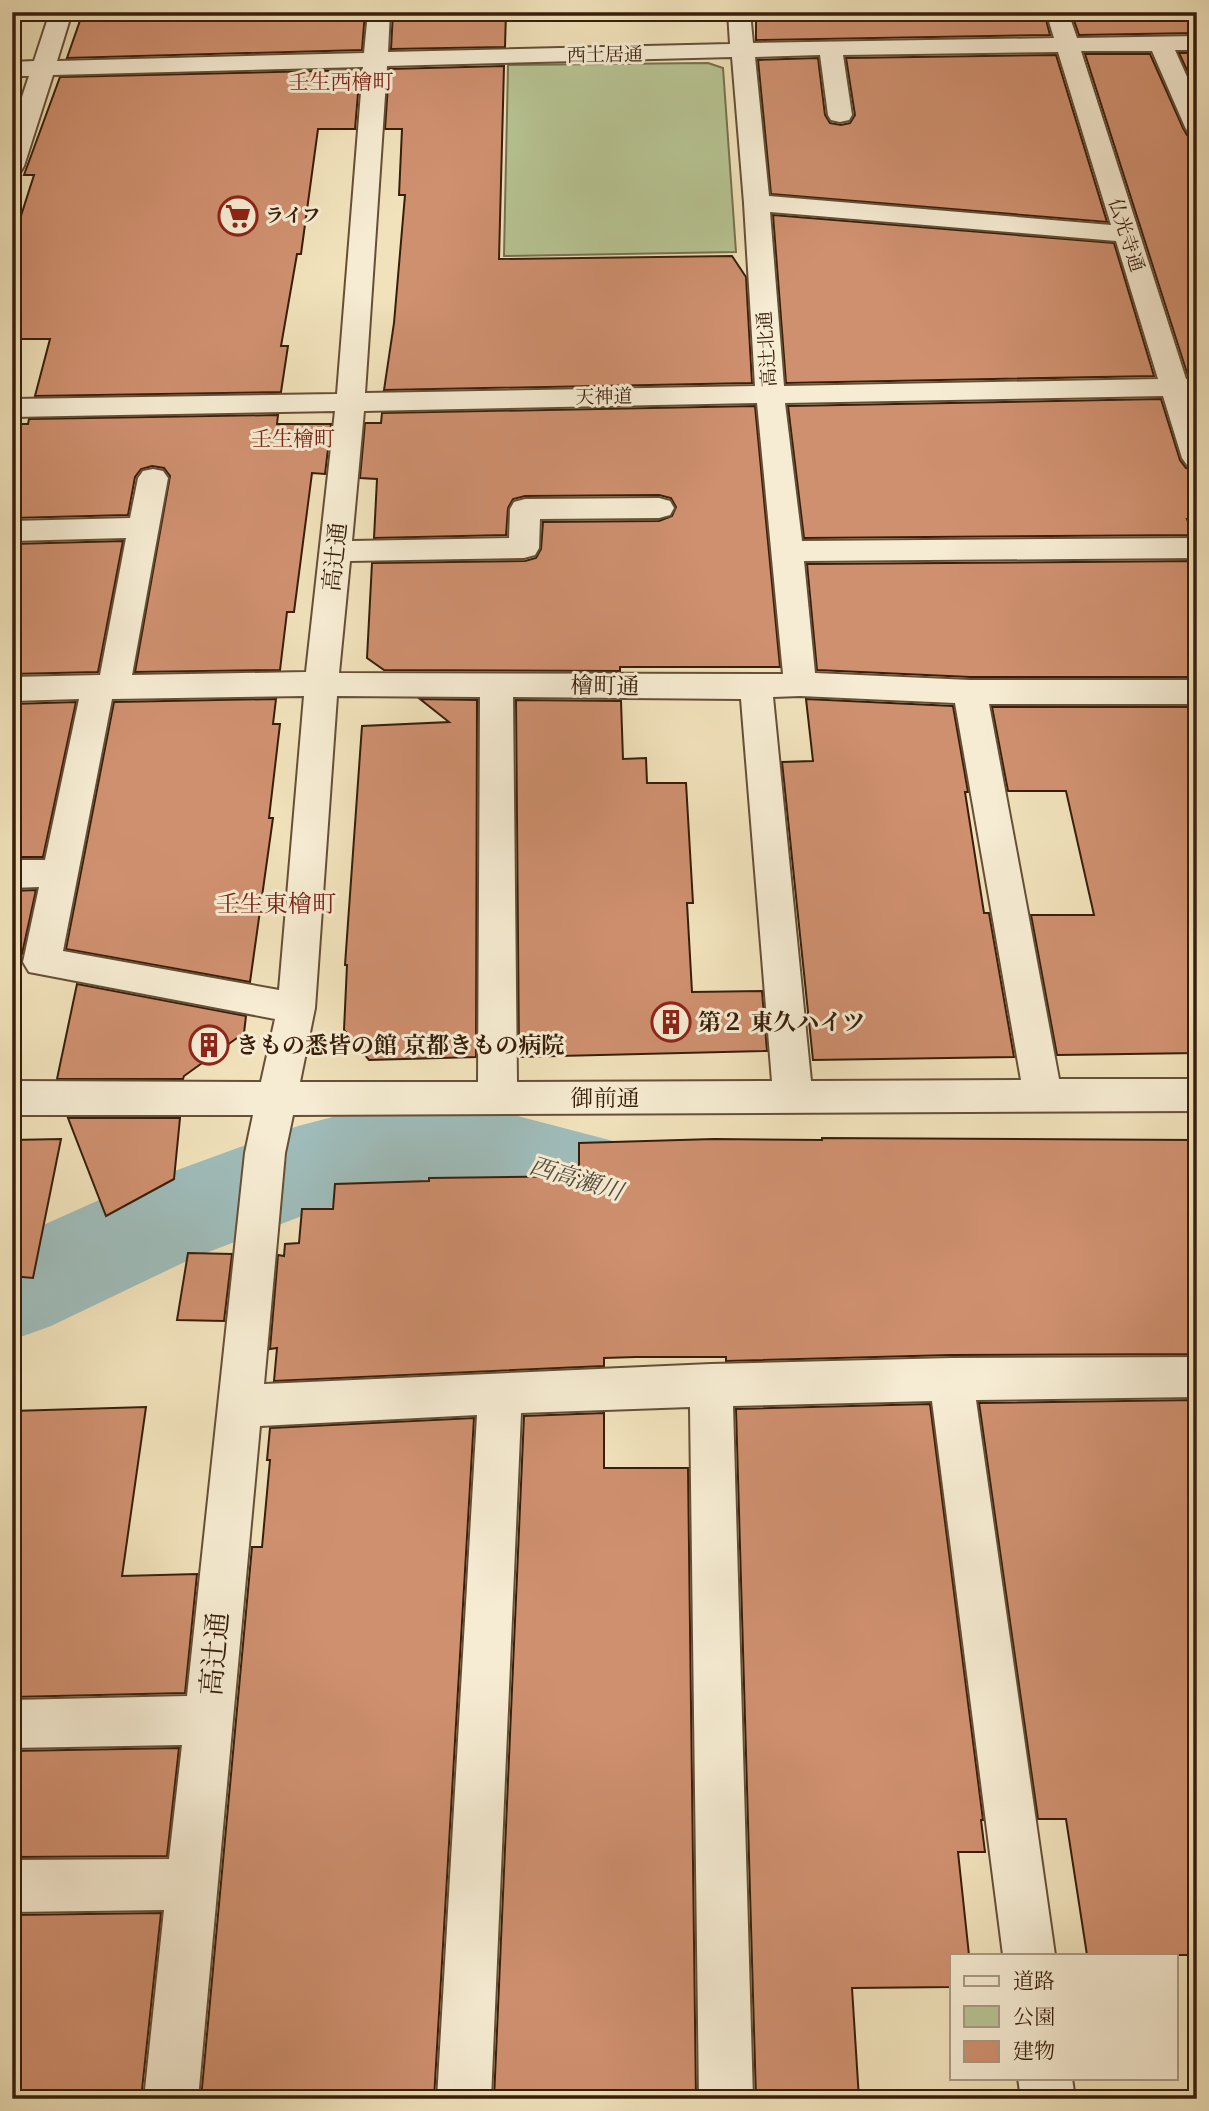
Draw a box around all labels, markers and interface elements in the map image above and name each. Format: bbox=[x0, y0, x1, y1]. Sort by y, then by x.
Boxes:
street label: 西土居通 bbox=[567, 41, 643, 69]
district label: 壬生西檜町 bbox=[289, 68, 394, 97]
supermarket icon: ライフ bbox=[217, 195, 259, 237]
street label: 仏光寺通 bbox=[1102, 195, 1150, 275]
place label: ライフ bbox=[265, 203, 321, 229]
street label: 高辻北通 bbox=[751, 310, 783, 388]
street label: 天神道 bbox=[575, 384, 633, 410]
district label: 壬生檜町 bbox=[251, 425, 335, 454]
street label: 高辻通 bbox=[316, 521, 354, 593]
street label: 檜町通 bbox=[570, 670, 640, 702]
district label: 壬生東檜町 bbox=[216, 888, 336, 921]
building icon: 第２ 東久ハイツ bbox=[650, 1001, 692, 1043]
place label: 第２ 東久ハイツ bbox=[698, 1007, 865, 1038]
building icon: きもの悉皆の館 京都きもの病院 bbox=[188, 1024, 230, 1066]
place label: きもの悉皆の館 京都きもの病院 bbox=[236, 1030, 564, 1061]
street label: 御前通 bbox=[571, 1083, 640, 1114]
water label: 西高瀬川 bbox=[525, 1149, 630, 1210]
street label: 高辻通 bbox=[192, 1610, 238, 1698]
legend bbox=[950, 1954, 1178, 2080]
text: 道路 bbox=[1013, 1967, 1055, 1996]
text: 公園 bbox=[1013, 2003, 1055, 2032]
text: 建物 bbox=[1013, 2037, 1055, 2066]

